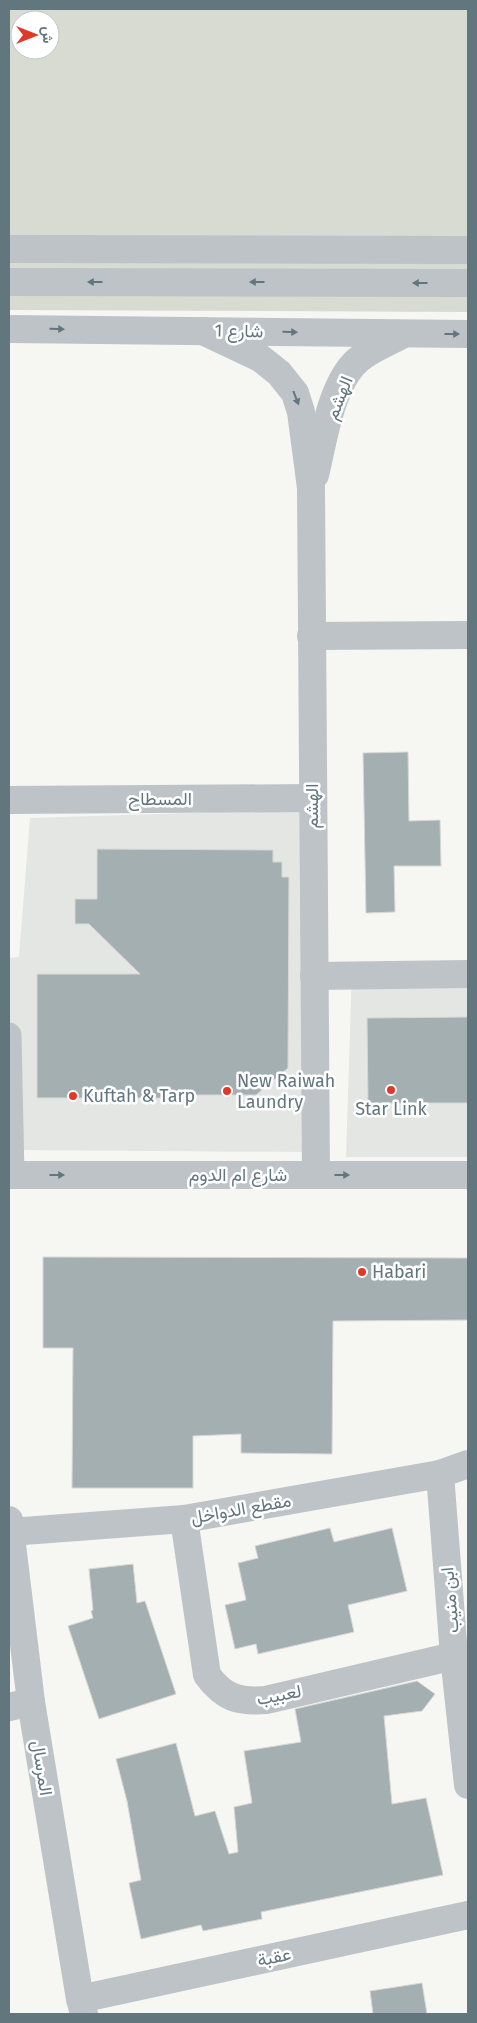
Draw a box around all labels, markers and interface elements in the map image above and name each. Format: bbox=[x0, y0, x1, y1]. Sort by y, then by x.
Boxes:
north arrow bbox=[10, 10, 60, 60]
text: ش bbox=[39, 27, 56, 44]
one-way arrow bbox=[86, 278, 102, 286]
one-way arrow bbox=[249, 278, 265, 286]
one-way arrow bbox=[411, 279, 427, 287]
street label: شارع 1 bbox=[214, 320, 264, 343]
one-way arrow bbox=[50, 325, 66, 333]
one-way arrow bbox=[282, 328, 298, 336]
one-way arrow bbox=[445, 330, 461, 338]
street label: الهشم bbox=[320, 373, 359, 423]
one-way arrow bbox=[292, 391, 300, 406]
street label: الهشم bbox=[301, 784, 324, 828]
street label: المسطاح bbox=[128, 788, 192, 811]
place label: New Raiwah Laundry bbox=[237, 1070, 335, 1113]
marker: Star Link bbox=[385, 1084, 397, 1096]
place label: Kuftah & Tarp bbox=[83, 1085, 195, 1107]
marker: New Raiwah Laundry bbox=[221, 1085, 233, 1097]
marker: Kuftah & Tarp bbox=[67, 1090, 79, 1102]
place label: Star Link bbox=[355, 1098, 428, 1120]
street label: شارع ام الدوم bbox=[189, 1164, 287, 1187]
one-way arrow bbox=[50, 1171, 66, 1179]
one-way arrow bbox=[335, 1171, 351, 1179]
place label: Habari bbox=[372, 1261, 426, 1283]
marker: Habari bbox=[356, 1266, 368, 1278]
street label: مقطع الدواخل bbox=[189, 1489, 293, 1530]
street label: ابن منيب bbox=[436, 1566, 464, 1634]
street label: لعبيب bbox=[255, 1680, 303, 1710]
street label: المرسال bbox=[27, 1739, 57, 1797]
street label: عقبة bbox=[255, 1943, 293, 1971]

